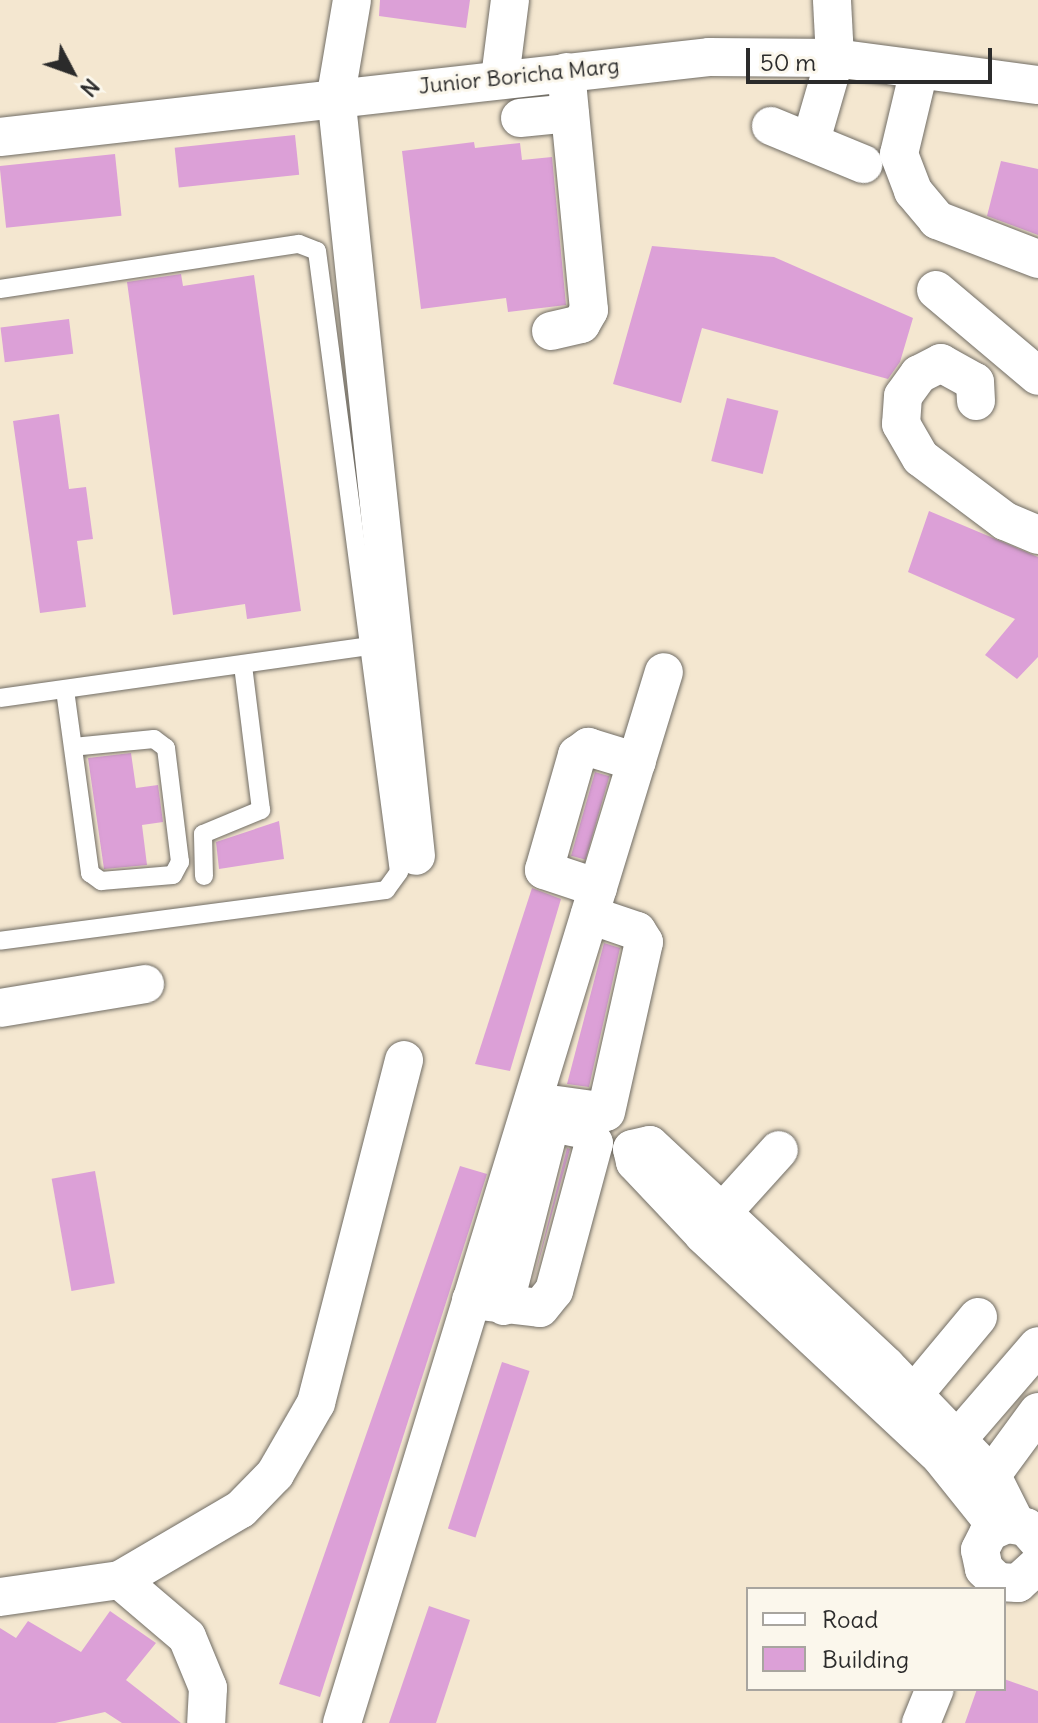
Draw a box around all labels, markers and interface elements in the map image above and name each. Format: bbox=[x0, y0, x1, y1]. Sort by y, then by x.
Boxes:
north arrow bbox=[32, 32, 112, 112]
scale bar bbox=[750, 32, 996, 82]
text: 50 m bbox=[760, 47, 816, 77]
street label: Junior Boricha Marg bbox=[417, 52, 621, 100]
text: N bbox=[75, 73, 106, 103]
legend bbox=[746, 1587, 1006, 1691]
text: Road bbox=[822, 1604, 878, 1634]
text: Building bbox=[822, 1644, 909, 1674]

